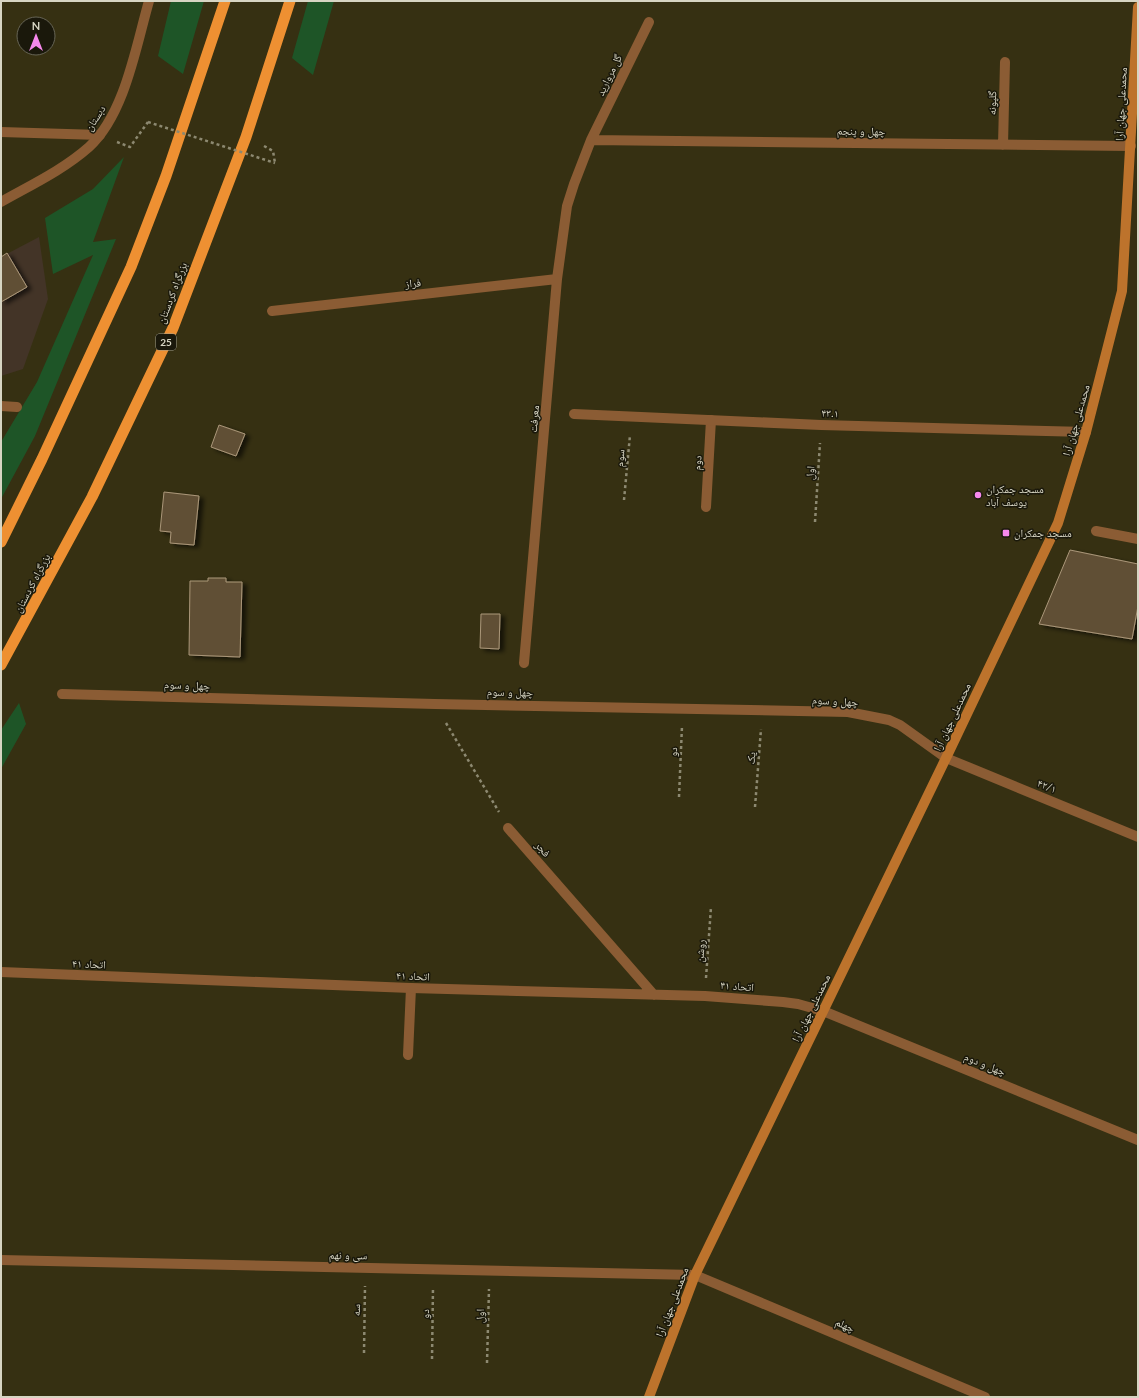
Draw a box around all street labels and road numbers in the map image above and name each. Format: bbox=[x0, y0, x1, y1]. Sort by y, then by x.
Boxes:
street label: گل مروارید bbox=[593, 52, 625, 98]
street label: محمدعلی جهان آرا bbox=[1112, 67, 1130, 141]
street label: گلپونه bbox=[985, 90, 999, 115]
street label: دبستان bbox=[81, 102, 109, 134]
street label: چهل و پنجم bbox=[837, 124, 885, 139]
street label: بزرگراه کردستان bbox=[154, 260, 190, 326]
street label: فراز bbox=[403, 275, 422, 290]
road number: 25 bbox=[156, 334, 176, 350]
street label: محمدعلی جهان آرا bbox=[1059, 383, 1093, 457]
street label: معرفت bbox=[526, 405, 541, 433]
street label: ۴۳.۱ bbox=[821, 406, 839, 419]
street label: سوم bbox=[612, 449, 628, 467]
street label: دوم bbox=[689, 455, 705, 471]
street label: اول bbox=[803, 465, 817, 481]
street label: بزرگراه کردستان bbox=[11, 551, 53, 615]
street label: چهل و سوم bbox=[164, 677, 210, 693]
street label: محمدعلی جهان آرا bbox=[930, 681, 974, 753]
street label: چهل و سوم bbox=[487, 685, 533, 699]
street label: چهل و سوم bbox=[812, 693, 858, 709]
street label: دو bbox=[666, 746, 679, 757]
street label: یک bbox=[744, 751, 758, 765]
street label: ۴۲/۱ bbox=[1036, 776, 1059, 795]
street label: فجر bbox=[532, 837, 554, 859]
street label: روشن bbox=[692, 939, 708, 963]
street label: اتحاد ۴۱ bbox=[72, 956, 106, 971]
street label: اتحاد ۴۱ bbox=[396, 968, 430, 983]
street label: محمدعلی جهان آرا bbox=[789, 972, 833, 1044]
street label: اتحاد ۴۱ bbox=[720, 978, 754, 993]
street label: چهل و دوم bbox=[962, 1049, 1008, 1079]
street label: سی و نهم bbox=[329, 1248, 367, 1263]
street label: محمدعلی جهان آرا bbox=[652, 1265, 692, 1339]
street label: سه bbox=[349, 1304, 362, 1316]
street label: دو bbox=[418, 1309, 431, 1319]
street label: اول bbox=[473, 1309, 487, 1323]
street label: چهلم bbox=[833, 1315, 857, 1336]

